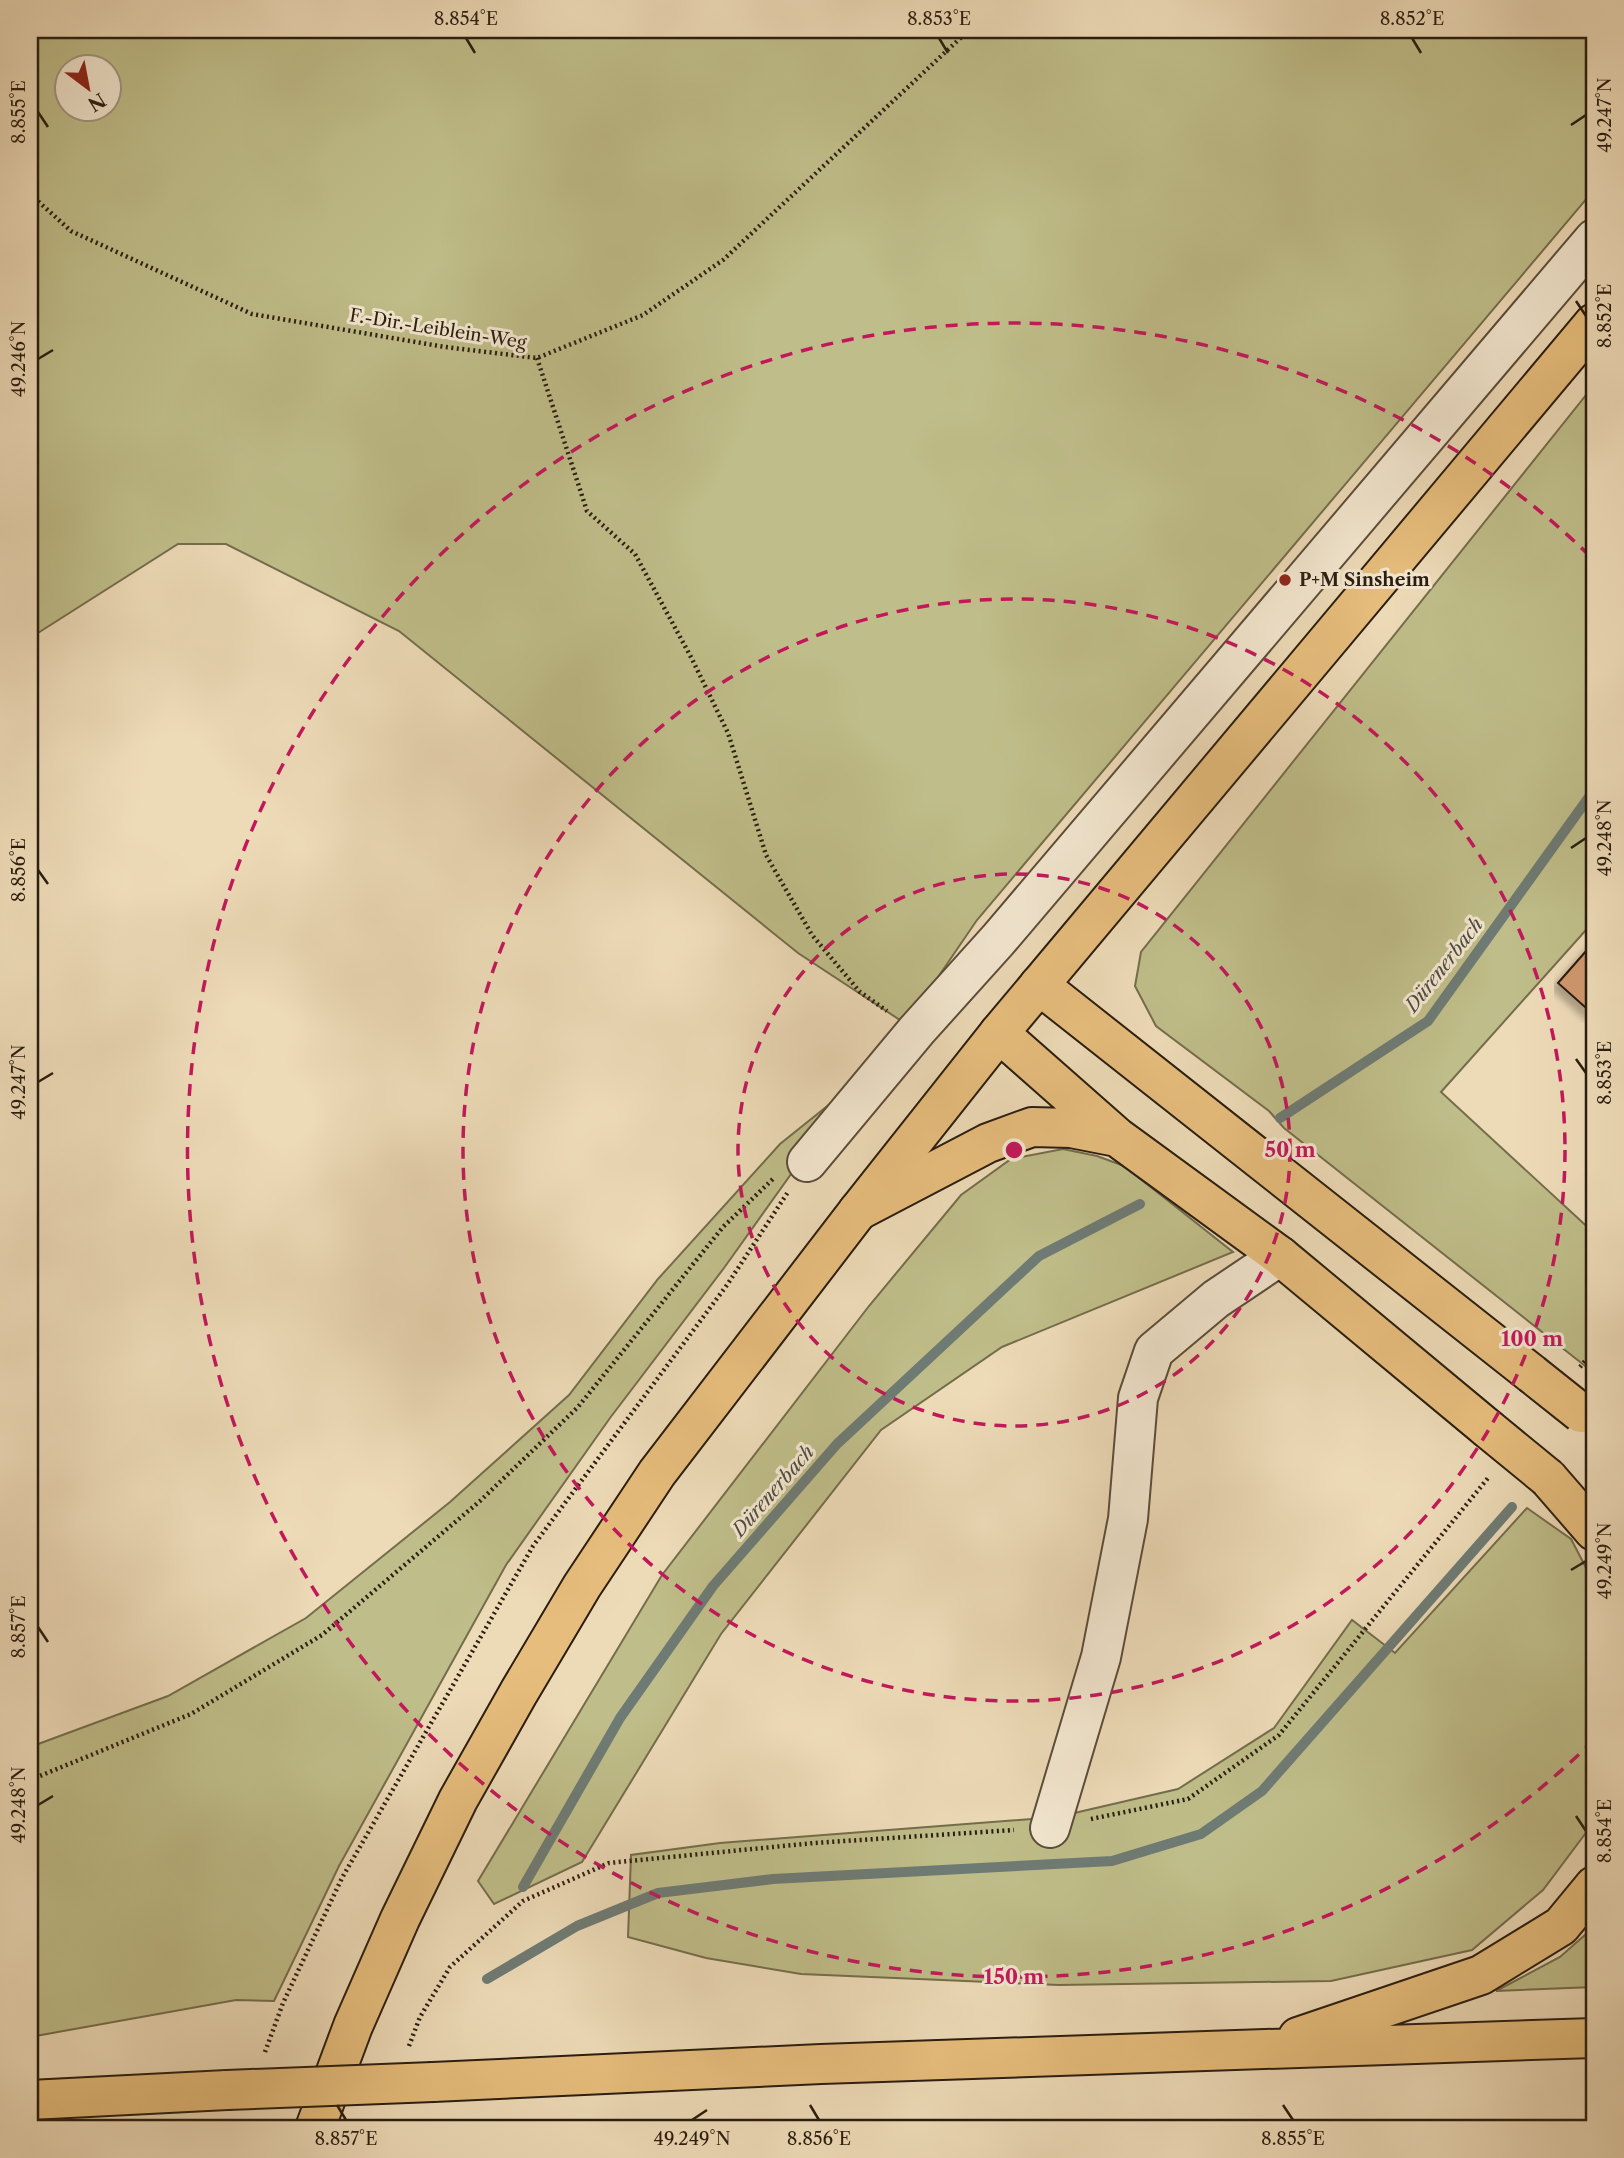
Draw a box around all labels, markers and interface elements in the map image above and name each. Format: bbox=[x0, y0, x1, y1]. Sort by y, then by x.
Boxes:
text: 8.854°E bbox=[434, 8, 498, 30]
text: 8.853°E bbox=[907, 8, 971, 30]
text: 8.852°E bbox=[1380, 8, 1444, 30]
north arrow bbox=[52, 52, 122, 122]
text: 49.247°N bbox=[1594, 77, 1616, 153]
text: 8.855°E bbox=[8, 80, 30, 144]
text: N bbox=[84, 88, 110, 116]
text: 8.852°E bbox=[1594, 284, 1616, 348]
street label: F.-Dir.-Leiblein-Weg bbox=[348, 304, 528, 354]
text: 49.246°N bbox=[8, 321, 30, 397]
place label: P+M Sinsheim bbox=[1299, 569, 1430, 591]
marker: P+M Sinsheim bbox=[1277, 572, 1293, 588]
text: 49.248°N bbox=[1594, 799, 1616, 877]
text: 8.856°E bbox=[8, 838, 30, 902]
water label: Dürenerbach bbox=[1399, 913, 1488, 1018]
text: 8.853°E bbox=[1594, 1041, 1616, 1105]
text: 49.247°N bbox=[8, 1044, 30, 1120]
text: 50 m bbox=[1264, 1137, 1316, 1162]
centre of rings bbox=[1002, 1138, 1026, 1162]
text: 100 m bbox=[1501, 1326, 1563, 1351]
water label: Dürenerbach bbox=[726, 1441, 819, 1543]
text: 49.249°N bbox=[1594, 1522, 1616, 1600]
text: 8.857°E bbox=[8, 1595, 30, 1659]
text: 49.248°N bbox=[8, 1766, 30, 1844]
text: 8.854°E bbox=[1594, 1799, 1616, 1863]
text: 150 m bbox=[984, 1964, 1044, 1989]
text: 8.857°E bbox=[314, 2128, 378, 2150]
text: 49.249°N bbox=[653, 2128, 731, 2150]
text: 8.856°E bbox=[787, 2128, 851, 2150]
text: 8.855°E bbox=[1261, 2128, 1325, 2150]

